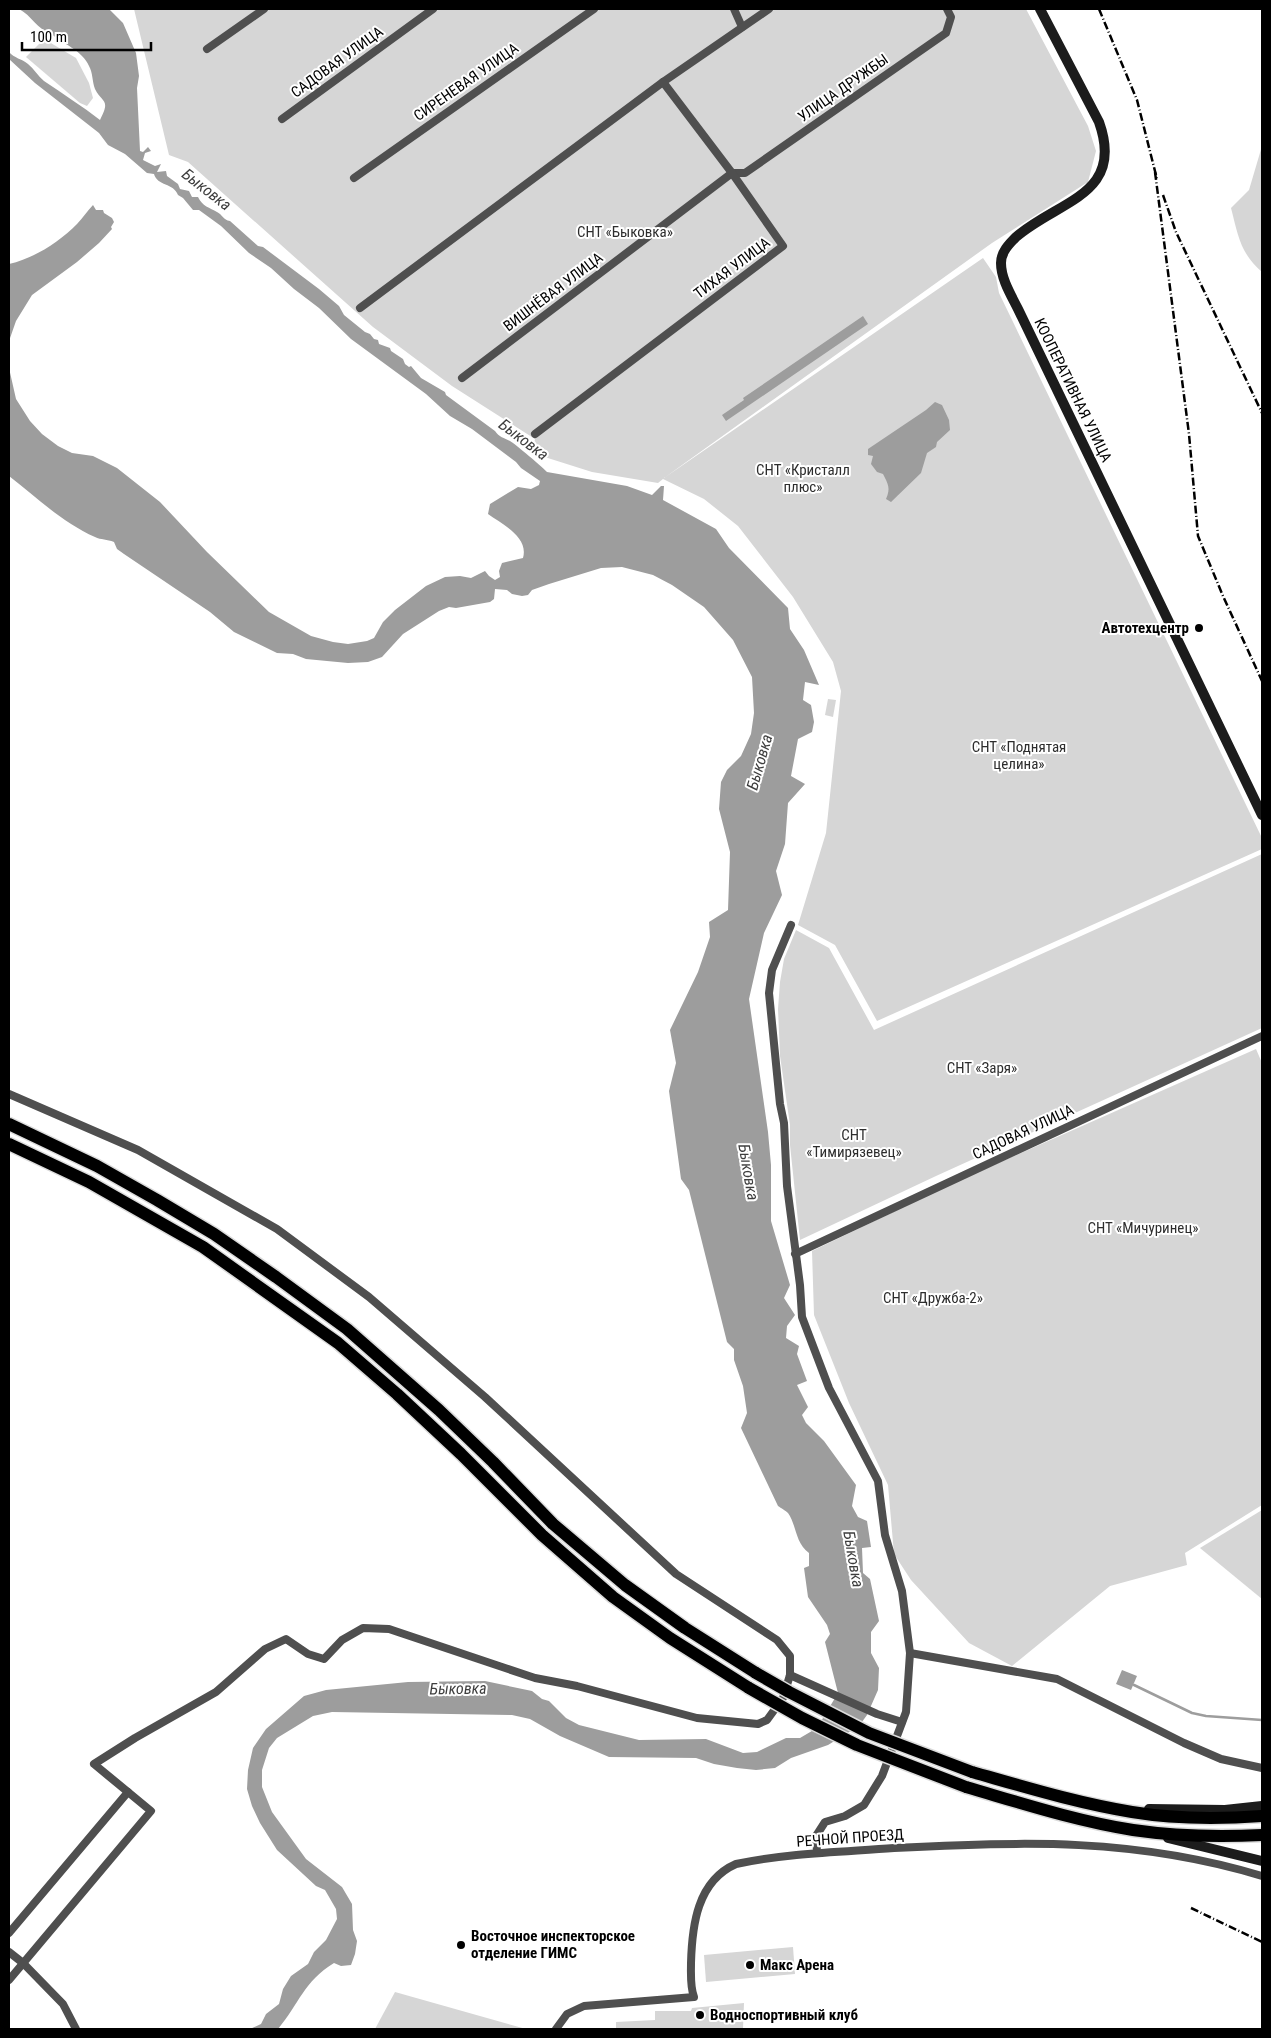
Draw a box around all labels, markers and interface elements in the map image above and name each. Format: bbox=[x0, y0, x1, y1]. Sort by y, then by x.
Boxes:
scale bar bbox=[22, 20, 151, 52]
street label: САДОВАЯ УЛИЦА bbox=[287, 22, 387, 101]
text: 100 m bbox=[30, 28, 67, 46]
street label: СИРЕНЕВАЯ УЛИЦА bbox=[410, 39, 522, 125]
street label: УЛИЦА ДРУЖБЫ bbox=[794, 50, 892, 126]
water label: Быковка bbox=[178, 164, 235, 214]
park label: СНТ «Быковка» bbox=[577, 223, 673, 241]
street label: ТИХАЯ УЛИЦА bbox=[690, 233, 774, 302]
street label: ВИШНЁВАЯ УЛИЦА bbox=[500, 249, 607, 335]
street label: КООПЕРАТИВНАЯ УЛИЦА bbox=[1030, 315, 1116, 465]
water label: Быковка bbox=[495, 415, 552, 464]
park label: СНТ «Кристалл плюс» bbox=[756, 461, 850, 496]
place label: Автотехцентр bbox=[1102, 619, 1189, 637]
marker: Автотехцентр bbox=[1193, 622, 1205, 634]
water label: Быковка bbox=[742, 732, 776, 792]
park label: СНТ «Поднятая целина» bbox=[972, 738, 1066, 773]
park label: СНТ «Заря» bbox=[947, 1059, 1017, 1077]
street label: САДОВАЯ УЛИЦА bbox=[970, 1101, 1077, 1163]
park label: СНТ «Тимирязевец» bbox=[806, 1126, 902, 1161]
water label: Быковка bbox=[734, 1142, 763, 1202]
park label: СНТ «Мичуринец» bbox=[1087, 1219, 1199, 1237]
park label: СНТ «Дружба-2» bbox=[883, 1289, 983, 1307]
water label: Быковка bbox=[839, 1529, 868, 1589]
water label: Быковка bbox=[429, 1679, 487, 1698]
street label: РЕЧНОЙ ПРОЕЗД bbox=[796, 1825, 904, 1851]
place label: Восточное инспекторское отделение ГИМС bbox=[471, 1927, 635, 1962]
marker: Восточное инспекторское отделение ГИМС bbox=[455, 1939, 467, 1951]
place label: Макс Арена bbox=[760, 1956, 834, 1974]
marker: Макс Арена bbox=[744, 1959, 756, 1971]
place label: Водноспортивный клуб bbox=[710, 2006, 859, 2024]
marker: Водноспортивный клуб bbox=[694, 2009, 706, 2021]

